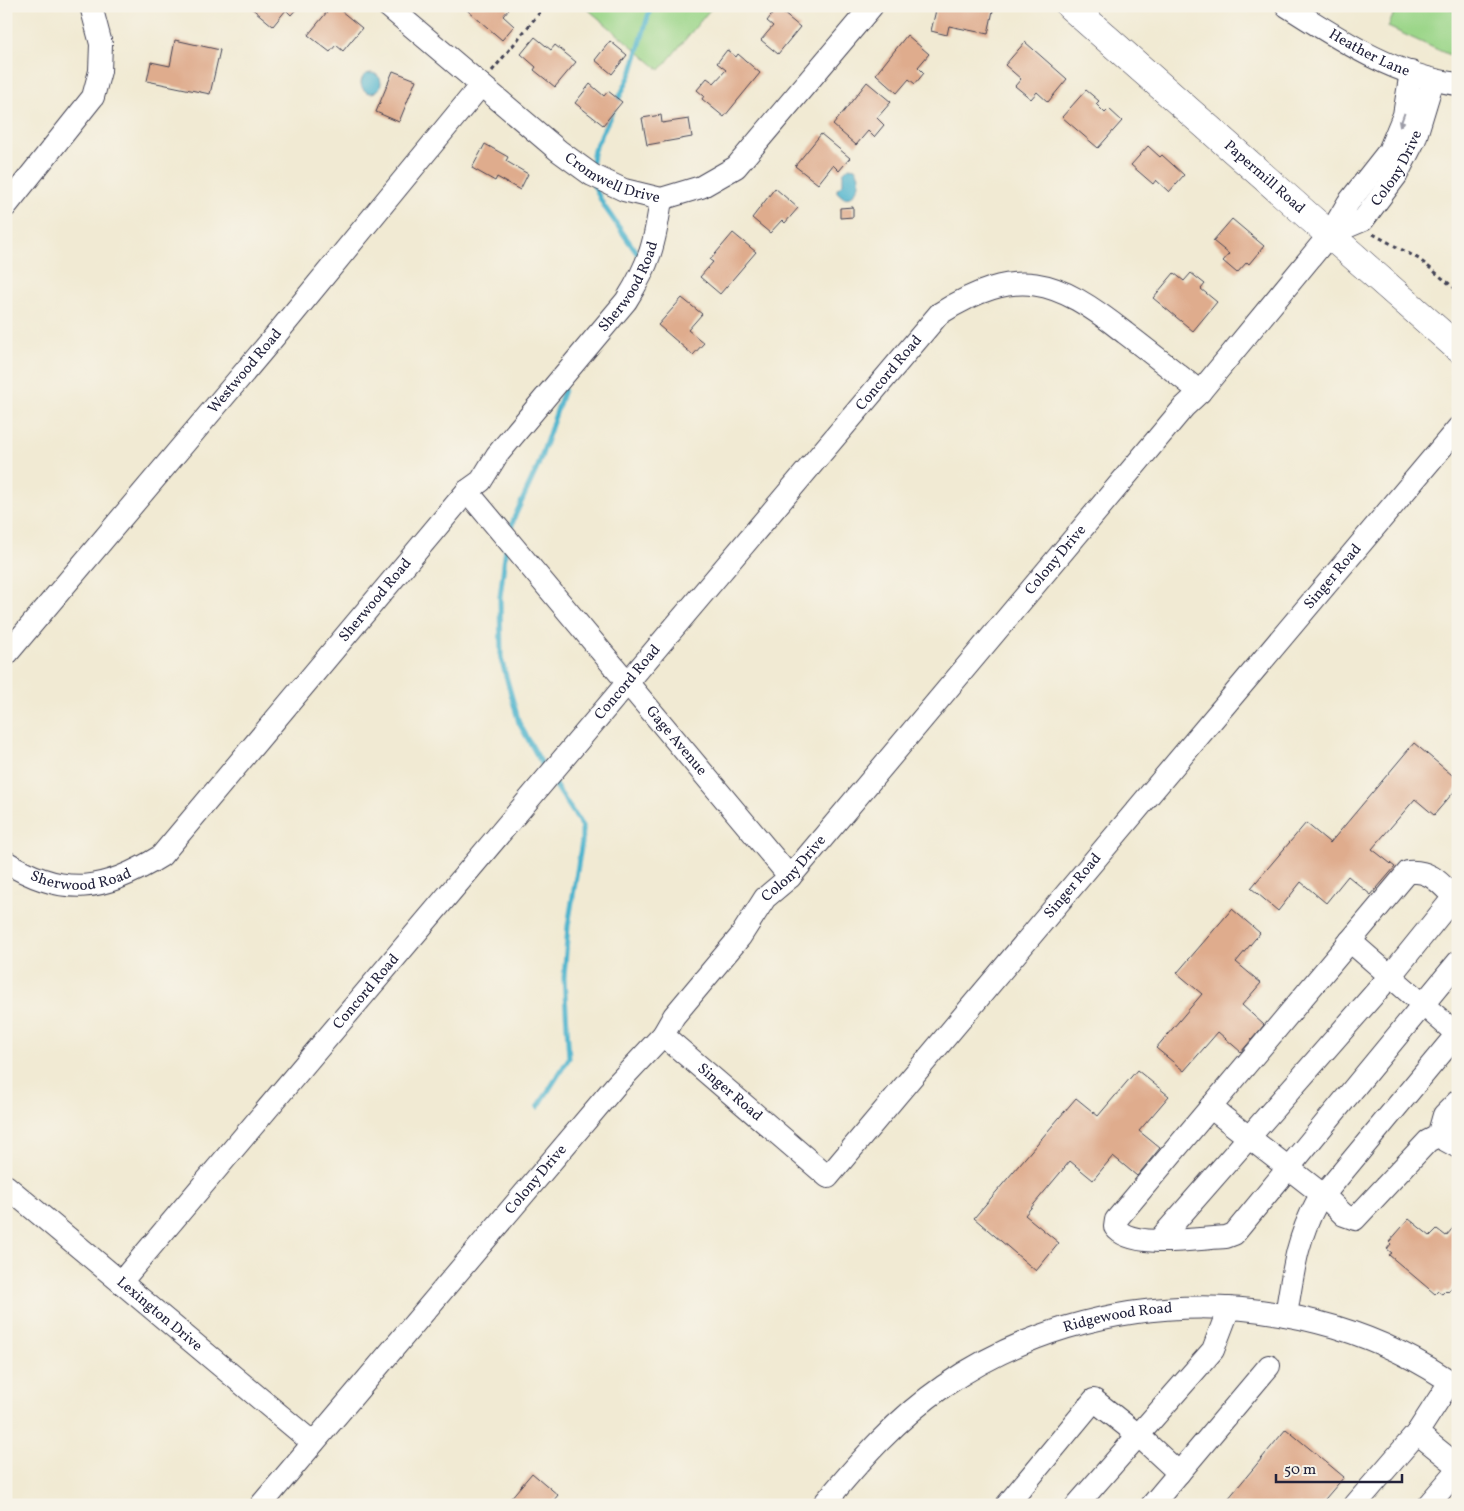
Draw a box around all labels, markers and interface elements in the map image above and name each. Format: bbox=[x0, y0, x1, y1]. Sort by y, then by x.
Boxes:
street label: Heather Lane bbox=[1325, 24, 1413, 82]
one-way arrow bbox=[1398, 113, 1406, 128]
street label: Colony Drive bbox=[1366, 128, 1428, 211]
street label: Papermill Road bbox=[1219, 136, 1309, 219]
street label: Cromwell Drive bbox=[560, 148, 662, 209]
street label: Sherwood Road bbox=[594, 239, 663, 337]
street label: Westwood Road bbox=[203, 324, 287, 418]
street label: Concord Road bbox=[851, 331, 927, 415]
street label: Colony Drive bbox=[1020, 520, 1091, 600]
street label: Singer Road bbox=[1299, 539, 1367, 614]
street label: Sherwood Road bbox=[334, 554, 417, 647]
street label: Concord Road bbox=[590, 640, 666, 725]
street label: Gage Avenue bbox=[641, 702, 712, 781]
street label: Colony Drive bbox=[757, 831, 831, 907]
street label: Singer Road bbox=[1039, 849, 1107, 923]
street label: Sherwood Road bbox=[27, 863, 135, 896]
street label: Concord Road bbox=[328, 949, 404, 1034]
street label: Singer Road bbox=[693, 1058, 767, 1126]
street label: Colony Drive bbox=[500, 1140, 572, 1219]
street label: Lexington Drive bbox=[112, 1272, 207, 1357]
street label: Ridgewood Road bbox=[1061, 1298, 1173, 1338]
scale bar bbox=[1276, 1451, 1403, 1483]
text: 50 m bbox=[1284, 1460, 1316, 1481]

